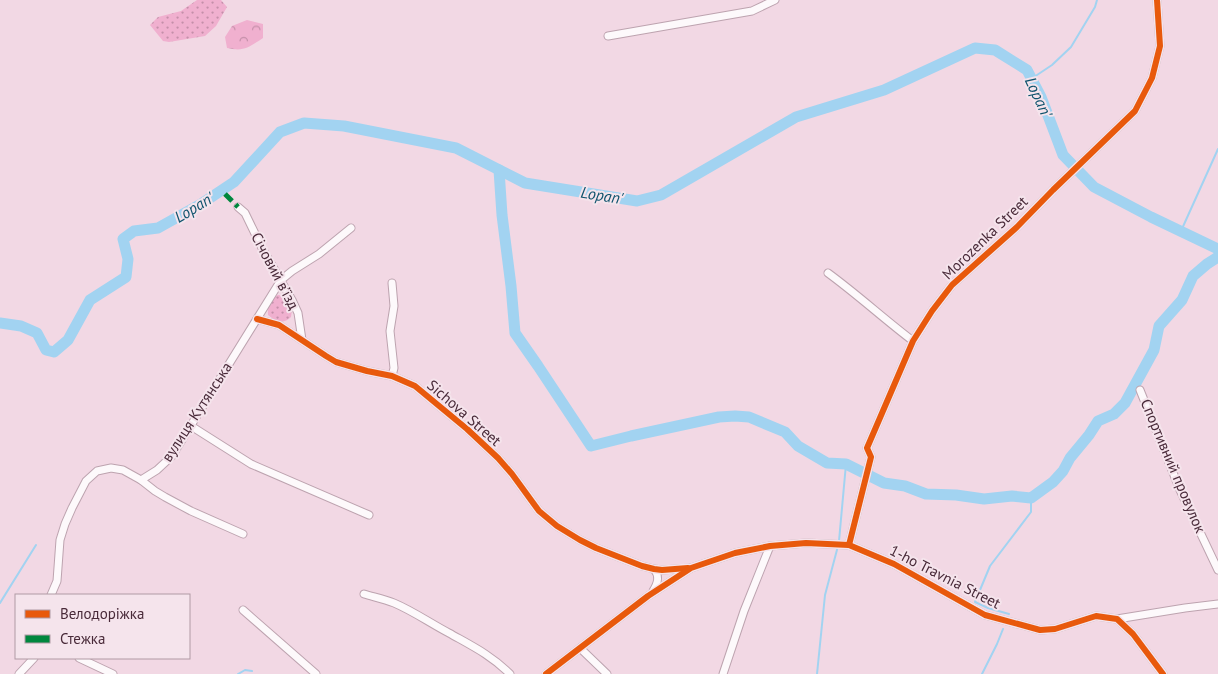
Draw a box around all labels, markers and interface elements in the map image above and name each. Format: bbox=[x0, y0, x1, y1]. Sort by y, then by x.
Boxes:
water label: Lopan' bbox=[1021, 73, 1057, 121]
water label: Lopan' bbox=[579, 182, 625, 208]
water label: Lopan' bbox=[171, 187, 218, 227]
street label: Morozenka Street bbox=[938, 192, 1032, 283]
street label: Січовий в’їзд bbox=[247, 229, 304, 313]
street label: вулиця Кутянська bbox=[157, 358, 236, 465]
street label: Sichova Street bbox=[423, 375, 505, 450]
street label: Спортивний провулок bbox=[1137, 396, 1211, 536]
street label: 1-ho Travnia Street bbox=[887, 540, 1004, 613]
legend bbox=[15, 594, 190, 659]
text: Велодоріжка bbox=[60, 604, 144, 623]
text: Стежка bbox=[60, 629, 105, 648]

